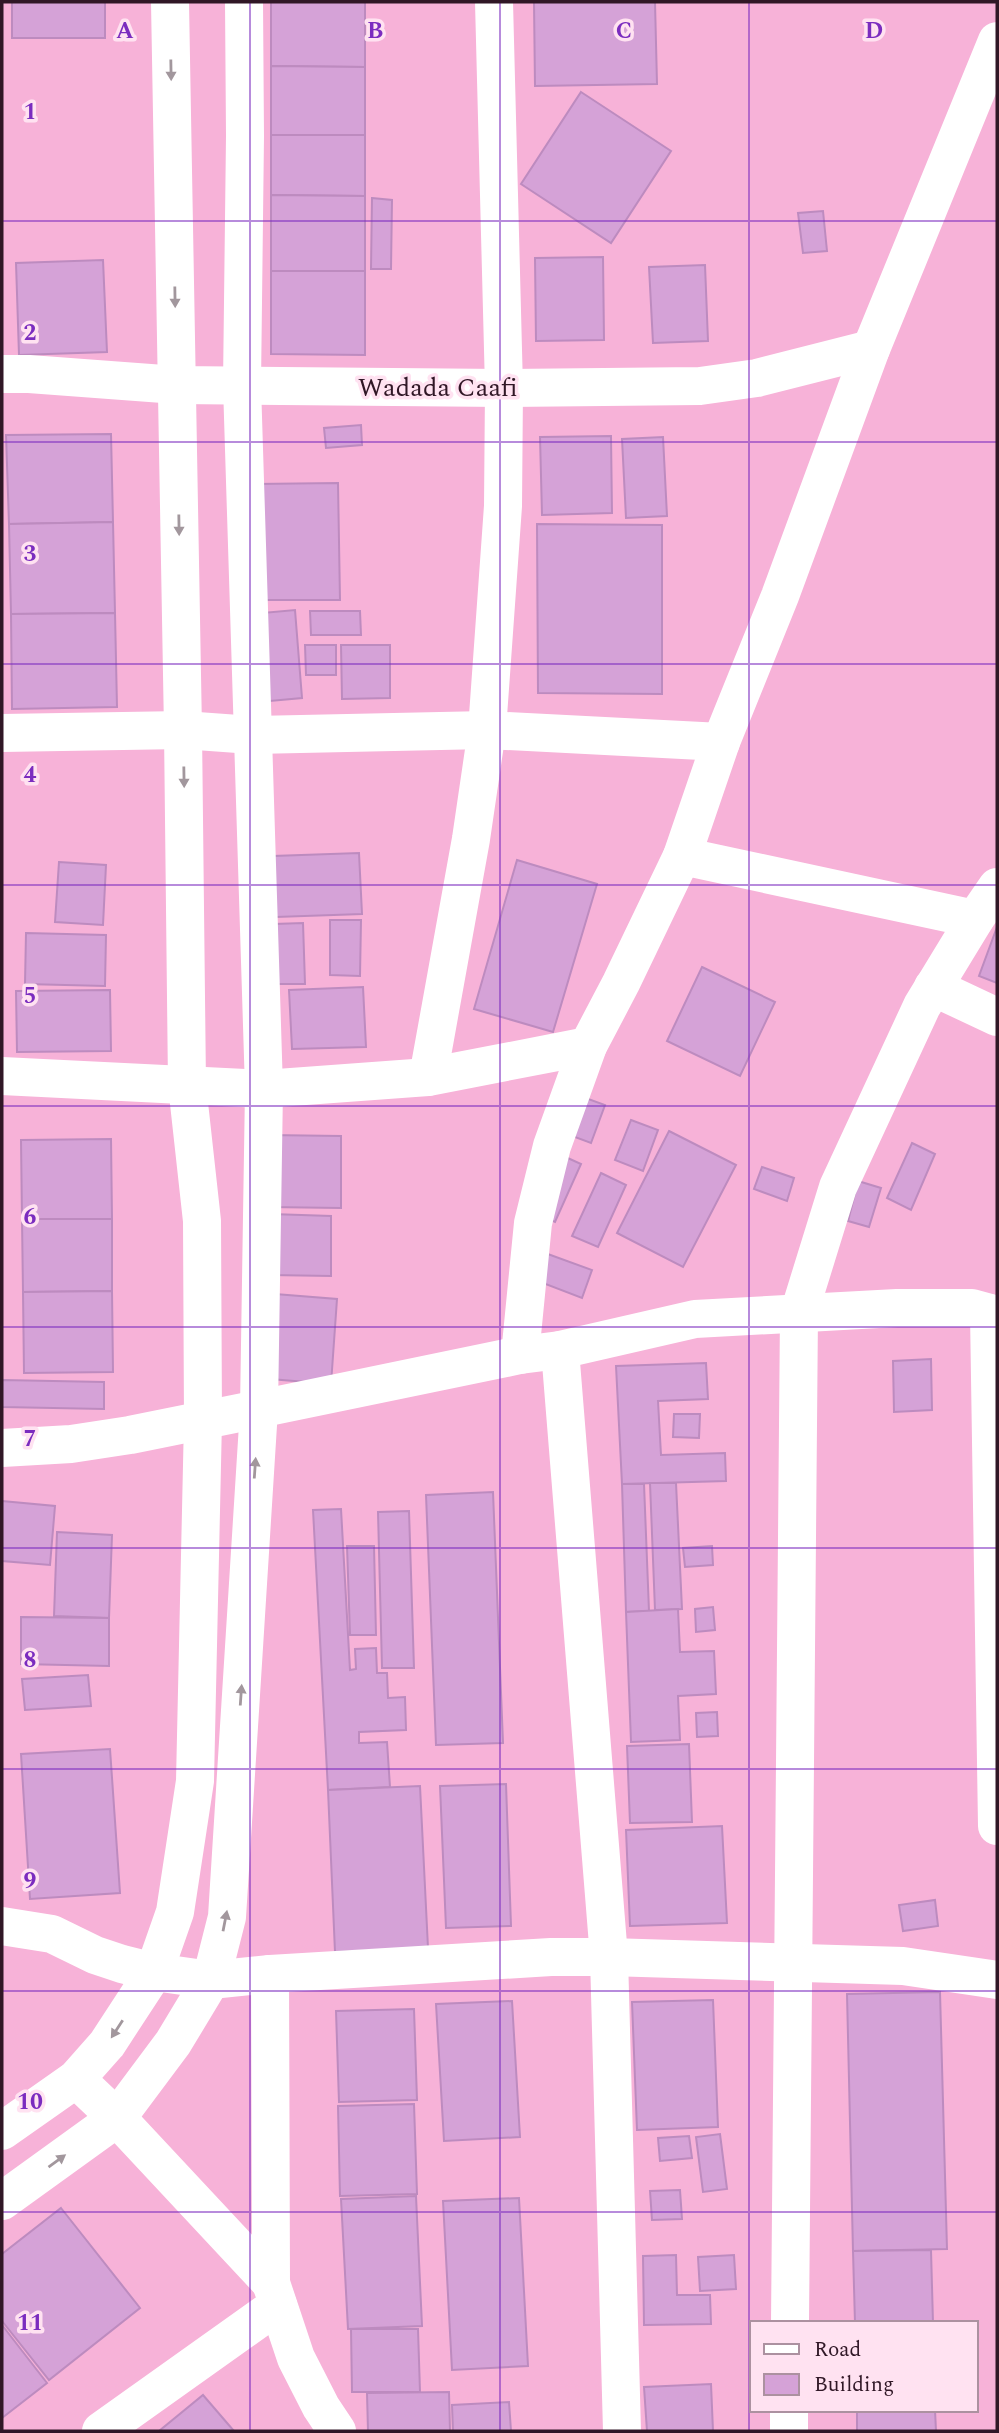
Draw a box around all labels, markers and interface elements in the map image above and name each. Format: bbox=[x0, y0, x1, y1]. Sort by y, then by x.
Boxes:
text: A bbox=[116, 14, 134, 49]
text: B bbox=[367, 14, 383, 49]
text: C bbox=[616, 14, 632, 49]
text: D bbox=[865, 14, 883, 49]
one-way arrow bbox=[166, 59, 177, 81]
text: 1 bbox=[24, 95, 36, 130]
one-way arrow bbox=[169, 287, 181, 309]
text: 2 bbox=[24, 316, 37, 351]
street label: Wadada Caafi bbox=[358, 368, 518, 408]
one-way arrow bbox=[174, 514, 185, 536]
text: 3 bbox=[24, 537, 37, 572]
text: 4 bbox=[24, 758, 37, 793]
one-way arrow bbox=[178, 766, 190, 788]
text: 5 bbox=[24, 979, 36, 1014]
text: 6 bbox=[24, 1200, 37, 1235]
text: 7 bbox=[24, 1422, 36, 1457]
one-way arrow bbox=[250, 1456, 261, 1478]
text: 8 bbox=[24, 1643, 36, 1678]
one-way arrow bbox=[236, 1683, 247, 1705]
text: 9 bbox=[24, 1864, 37, 1899]
one-way arrow bbox=[220, 1910, 231, 1932]
one-way arrow bbox=[110, 2019, 123, 2039]
text: 10 bbox=[17, 2085, 43, 2120]
one-way arrow bbox=[48, 2154, 66, 2168]
text: 11 bbox=[17, 2306, 43, 2341]
legend bbox=[750, 2321, 978, 2412]
text: Road bbox=[814, 2334, 861, 2366]
text: Building bbox=[814, 2369, 894, 2401]

